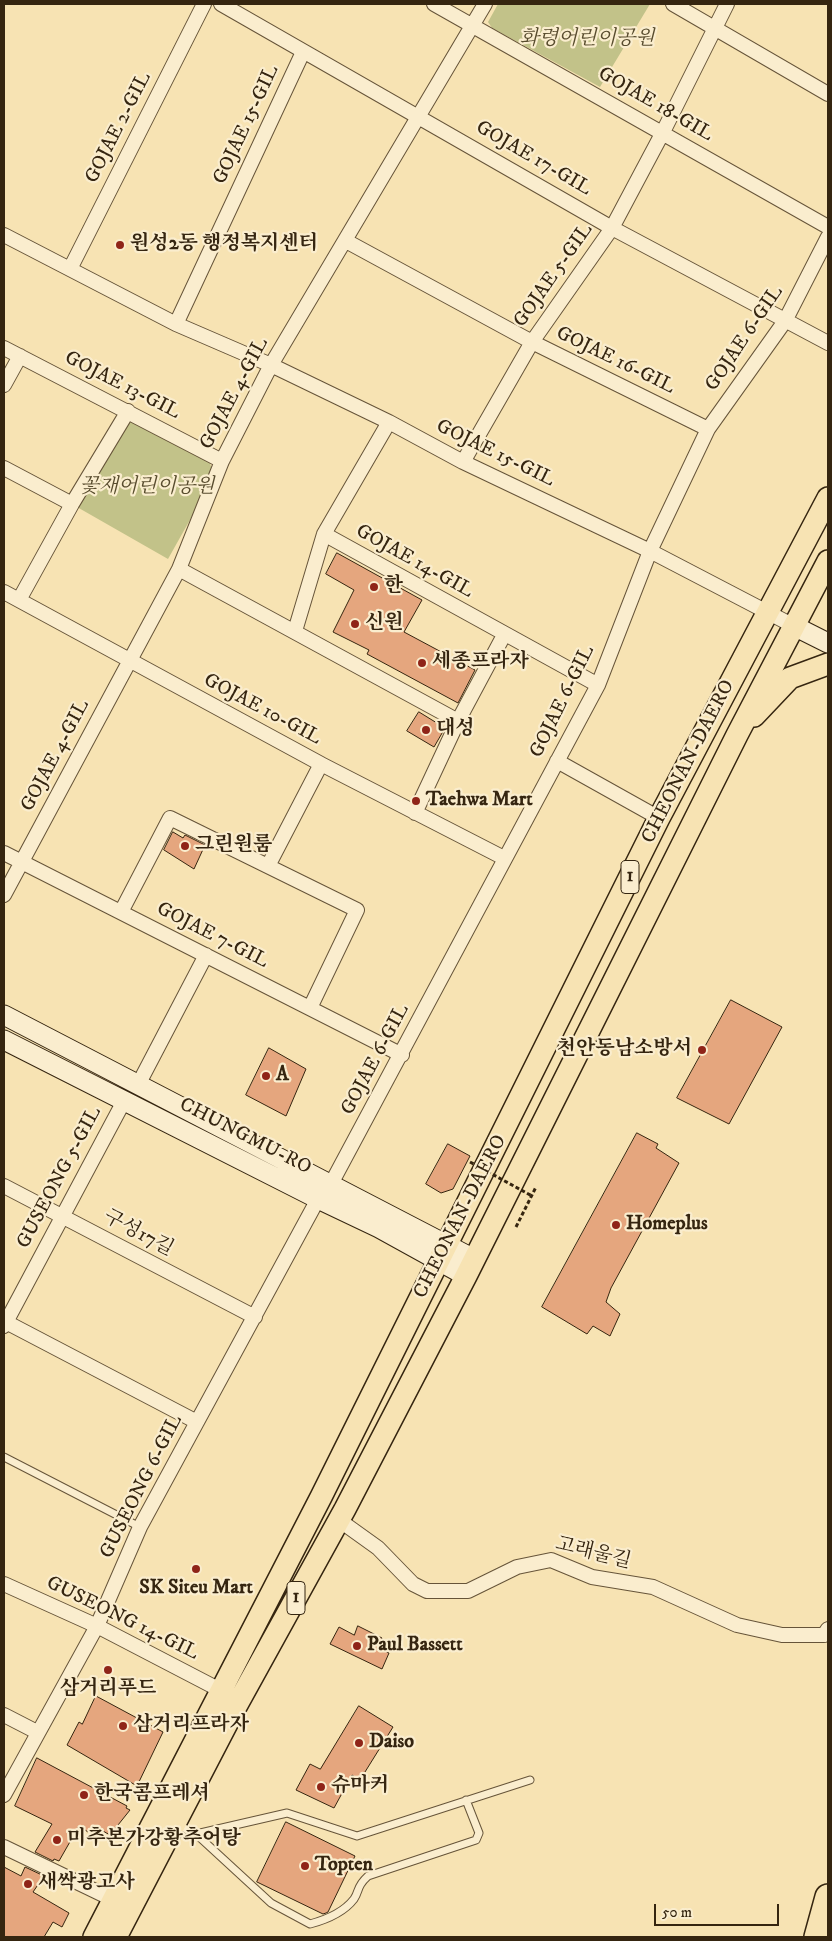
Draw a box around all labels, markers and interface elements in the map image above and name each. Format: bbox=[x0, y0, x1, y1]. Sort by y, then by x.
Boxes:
park label: 화령어린이공원 bbox=[519, 28, 655, 52]
street label: GOJAE 15-GIL bbox=[209, 62, 285, 188]
street label: GOJAE 18-GIL bbox=[593, 62, 717, 148]
street label: GOJAE 2-GIL bbox=[81, 69, 157, 187]
street label: GOJAE 17-GIL bbox=[471, 116, 595, 202]
street label: GOJAE 5-GIL bbox=[509, 219, 599, 333]
place label: 원성2동 행정복지센터 bbox=[130, 233, 318, 257]
marker: 원성2동 행정복지센터 bbox=[114, 239, 126, 251]
street label: GOJAE 6-GIL bbox=[701, 282, 789, 396]
street label: GOJAE 16-GIL bbox=[552, 322, 678, 400]
street label: GOJAE 4-GIL bbox=[196, 334, 274, 454]
street label: GOJAE 13-GIL bbox=[60, 347, 184, 425]
street label: GOJAE 15-GIL bbox=[432, 415, 558, 493]
park label: 꽃재어린이공원 bbox=[79, 476, 215, 500]
street label: GOJAE 14-GIL bbox=[351, 520, 477, 604]
place label: 한 bbox=[384, 575, 403, 599]
marker: 한 bbox=[368, 581, 380, 593]
place label: 신원 bbox=[365, 612, 404, 636]
marker: 신원 bbox=[349, 618, 361, 630]
street label: GOJAE 6-GIL bbox=[525, 642, 601, 762]
place label: 세종프라자 bbox=[432, 651, 529, 675]
marker: 세종프라자 bbox=[416, 657, 428, 669]
street label: GOJAE 10-GIL bbox=[199, 669, 325, 751]
street label: CHEONAN-DAERO bbox=[637, 676, 741, 848]
street label: GOJAE 4-GIL bbox=[17, 696, 95, 816]
place label: 대성 bbox=[436, 718, 475, 742]
marker: 대성 bbox=[420, 724, 432, 736]
place label: Taehwa Mart bbox=[426, 789, 533, 813]
marker: Taehwa Mart bbox=[410, 795, 422, 807]
place label: 그린원룸 bbox=[195, 834, 272, 858]
marker: 그린원룸 bbox=[179, 840, 191, 852]
road number: 1 bbox=[621, 860, 639, 894]
street label: GOJAE 7-GIL bbox=[152, 898, 272, 974]
street label: GOJAE 6-GIL bbox=[337, 1001, 415, 1119]
place label: 천안동남소방서 bbox=[557, 1038, 692, 1062]
marker: 천안동남소방서 bbox=[696, 1044, 708, 1056]
place label: A bbox=[276, 1064, 289, 1088]
marker: A bbox=[260, 1070, 272, 1082]
street label: CHUNGMU-RO bbox=[175, 1093, 315, 1181]
street label: GUSEONG 5-GIL bbox=[13, 1103, 107, 1253]
street label: CHEONAN-DAERO bbox=[409, 1131, 513, 1303]
street label: 구성17길 bbox=[99, 1206, 177, 1262]
place label: Homeplus bbox=[626, 1213, 708, 1237]
marker: Homeplus bbox=[610, 1219, 622, 1231]
street label: GUSEONG 6-GIL bbox=[96, 1411, 188, 1563]
street label: 고래울길 bbox=[553, 1533, 633, 1575]
marker: SK Siteu Mart bbox=[190, 1563, 202, 1575]
street label: GUSEONG 14-GIL bbox=[42, 1572, 202, 1666]
place label: SK Siteu Mart bbox=[139, 1577, 253, 1601]
road number: 1 bbox=[287, 1582, 305, 1615]
place label: Paul Bassett bbox=[367, 1634, 463, 1658]
marker: Paul Bassett bbox=[351, 1640, 363, 1652]
marker: 삼거리푸드 bbox=[102, 1664, 114, 1676]
place label: 삼거리푸드 bbox=[60, 1678, 156, 1702]
place label: 삼거리프라자 bbox=[133, 1714, 249, 1738]
marker: 삼거리프라자 bbox=[117, 1720, 129, 1732]
place label: Daiso bbox=[369, 1731, 414, 1755]
marker: Daiso bbox=[353, 1737, 365, 1749]
place label: 슈마커 bbox=[331, 1775, 389, 1799]
marker: 슈마커 bbox=[315, 1781, 327, 1793]
place label: 한국콤프레셔 bbox=[94, 1783, 210, 1807]
marker: 한국콤프레셔 bbox=[78, 1789, 90, 1801]
place label: 미추본가강황추어탕 bbox=[67, 1828, 241, 1852]
marker: 미추본가강황추어탕 bbox=[51, 1834, 63, 1846]
place label: Topten bbox=[315, 1854, 373, 1878]
marker: Topten bbox=[299, 1860, 311, 1872]
place label: 새싹광고사 bbox=[38, 1872, 135, 1896]
marker: 새싹광고사 bbox=[22, 1878, 34, 1890]
scale bar bbox=[657, 1894, 782, 1926]
text: 50 m bbox=[662, 1903, 692, 1922]

